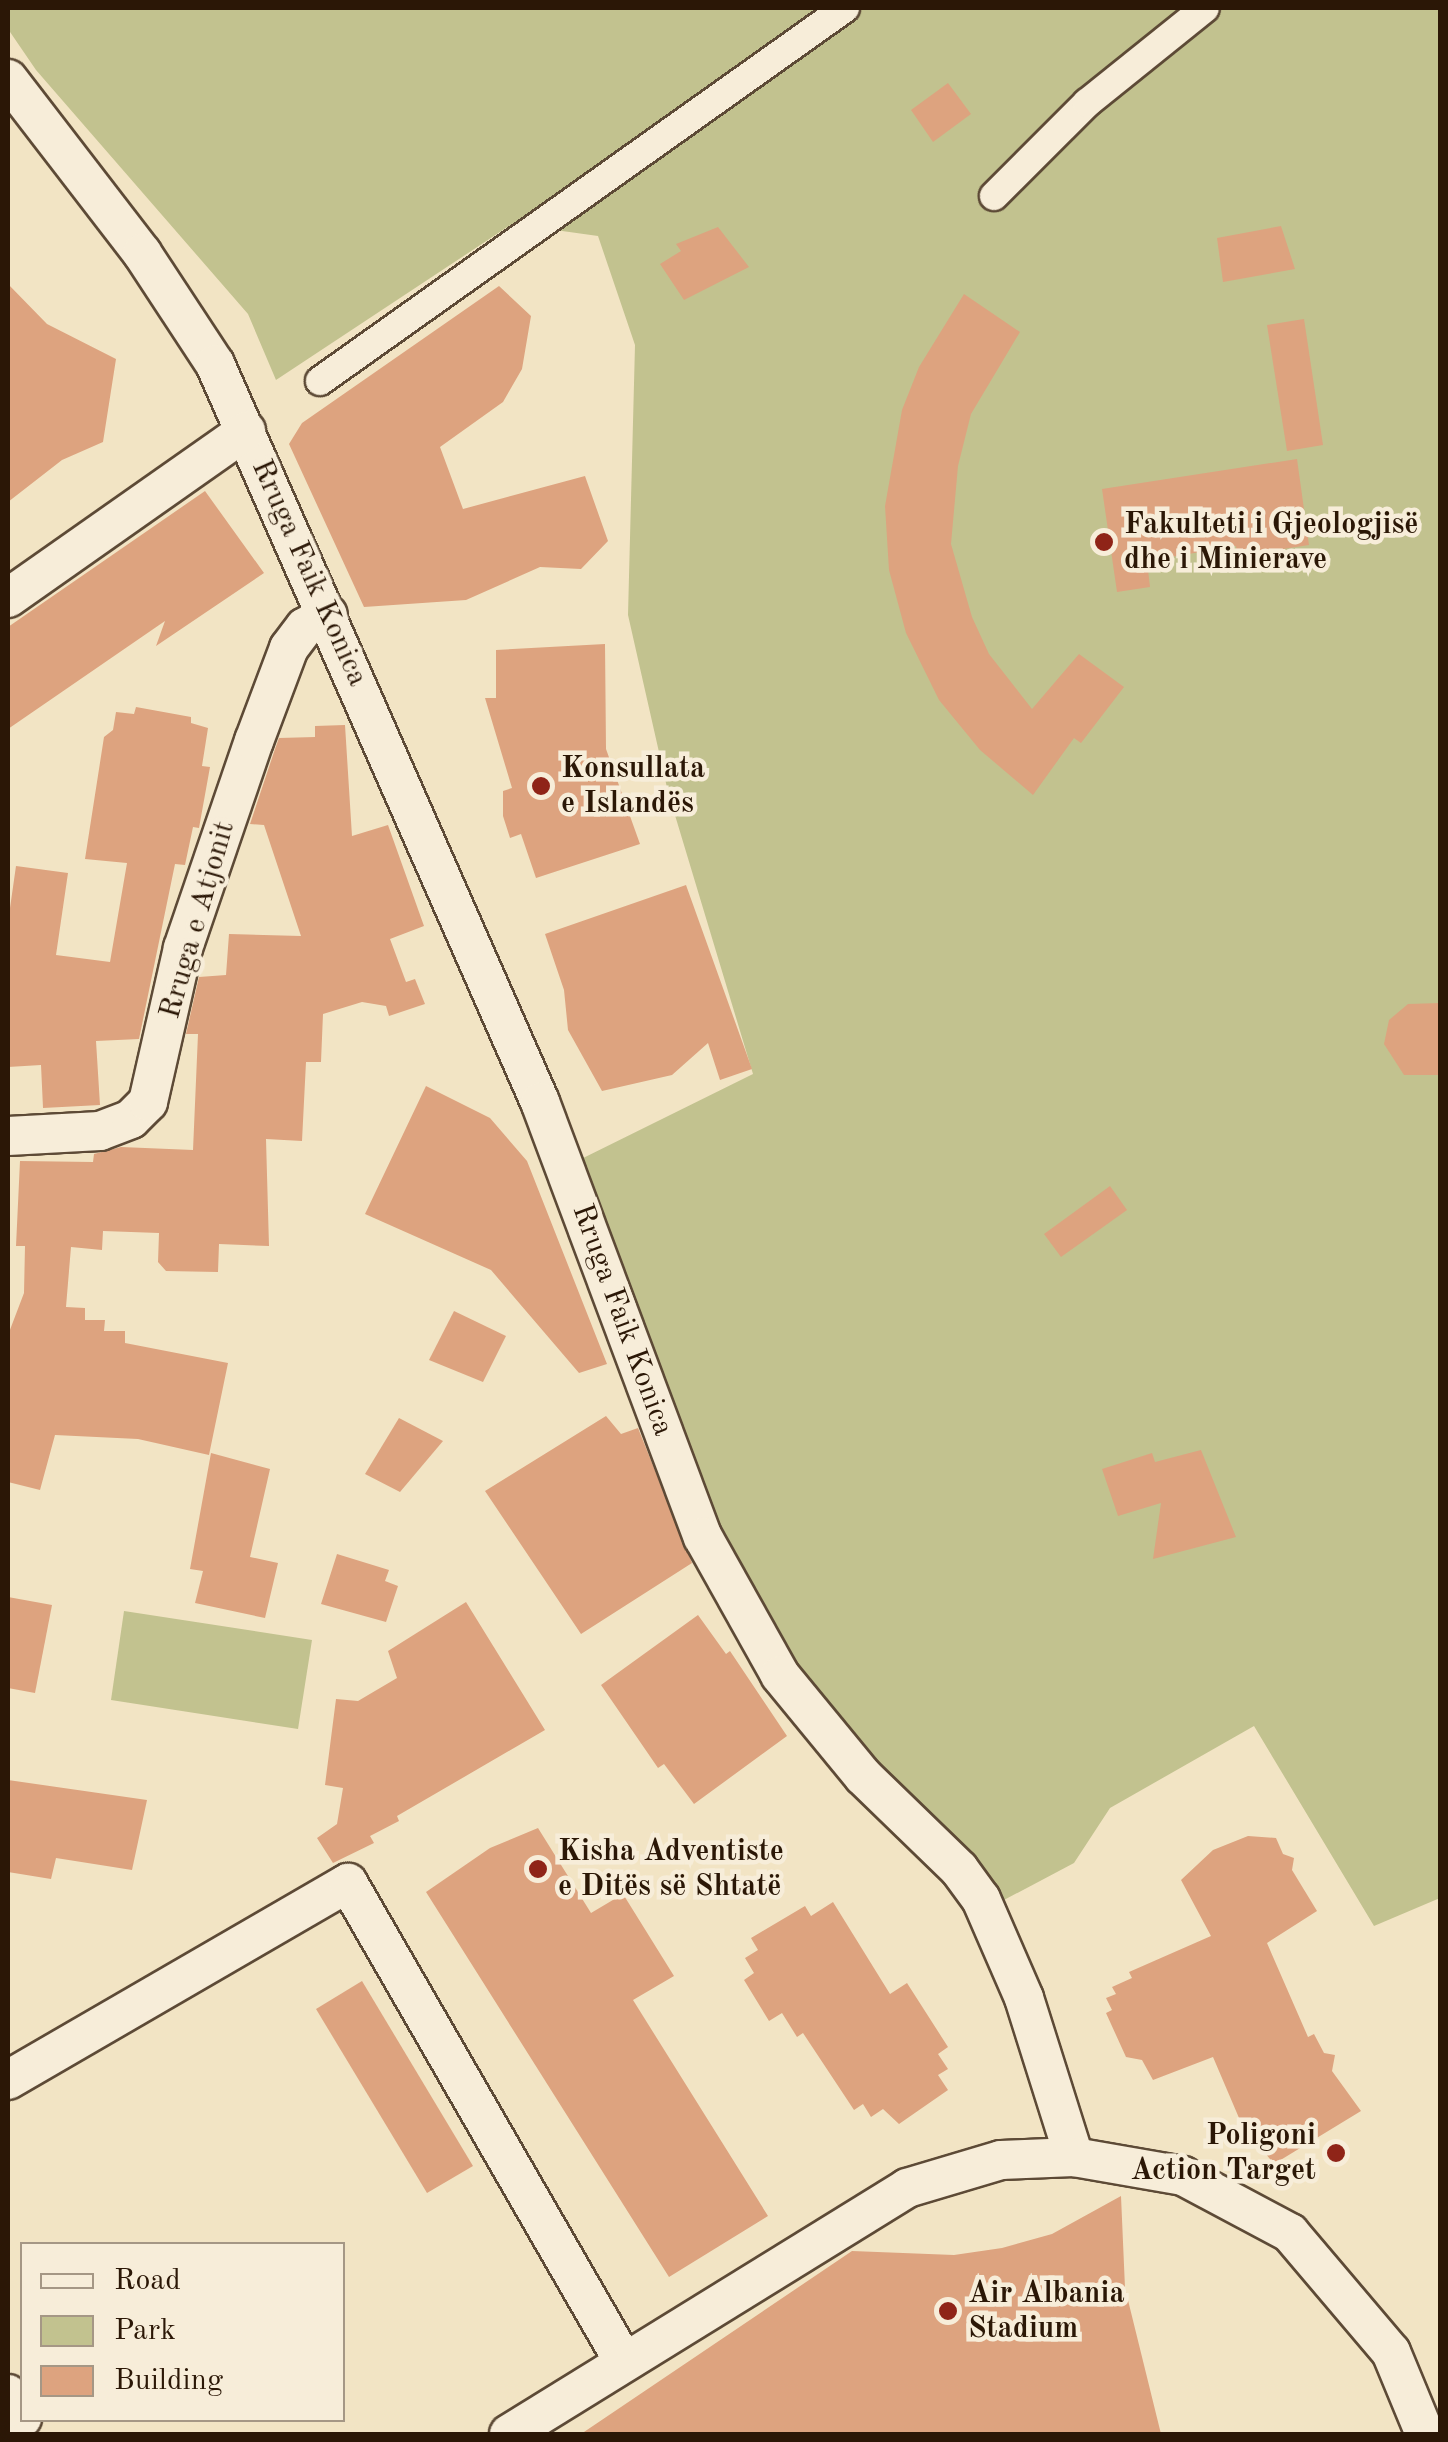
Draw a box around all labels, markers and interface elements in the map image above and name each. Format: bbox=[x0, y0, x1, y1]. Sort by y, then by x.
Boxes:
street label: Rruga Faik Konica bbox=[243, 454, 375, 692]
place label: Fakulteti i Gjeologjisë dhe i Minierave bbox=[1124, 507, 1418, 578]
marker: Fakulteti i Gjeologjisë dhe i Minierave bbox=[1093, 531, 1115, 553]
place label: Konsullata e Islandës bbox=[561, 751, 705, 822]
marker: Konsullata e Islandës bbox=[530, 775, 552, 797]
street label: Rruga e Atjonit bbox=[153, 817, 243, 1023]
street label: Rruga Faik Konica bbox=[563, 1199, 681, 1441]
place label: Kisha Adventiste e Ditës së Shtatë bbox=[558, 1834, 784, 1904]
marker: Kisha Adventiste e Ditës së Shtatë bbox=[527, 1858, 549, 1880]
place label: Poligoni Action Target bbox=[1131, 2118, 1316, 2188]
marker: Poligoni Action Target bbox=[1325, 2142, 1347, 2164]
legend bbox=[20, 2242, 345, 2422]
text: Road bbox=[114, 2266, 181, 2296]
place label: Air Albania Stadium bbox=[968, 2276, 1125, 2346]
marker: Air Albania Stadium bbox=[937, 2300, 959, 2322]
text: Park bbox=[114, 2316, 176, 2346]
text: Building bbox=[114, 2366, 223, 2396]

